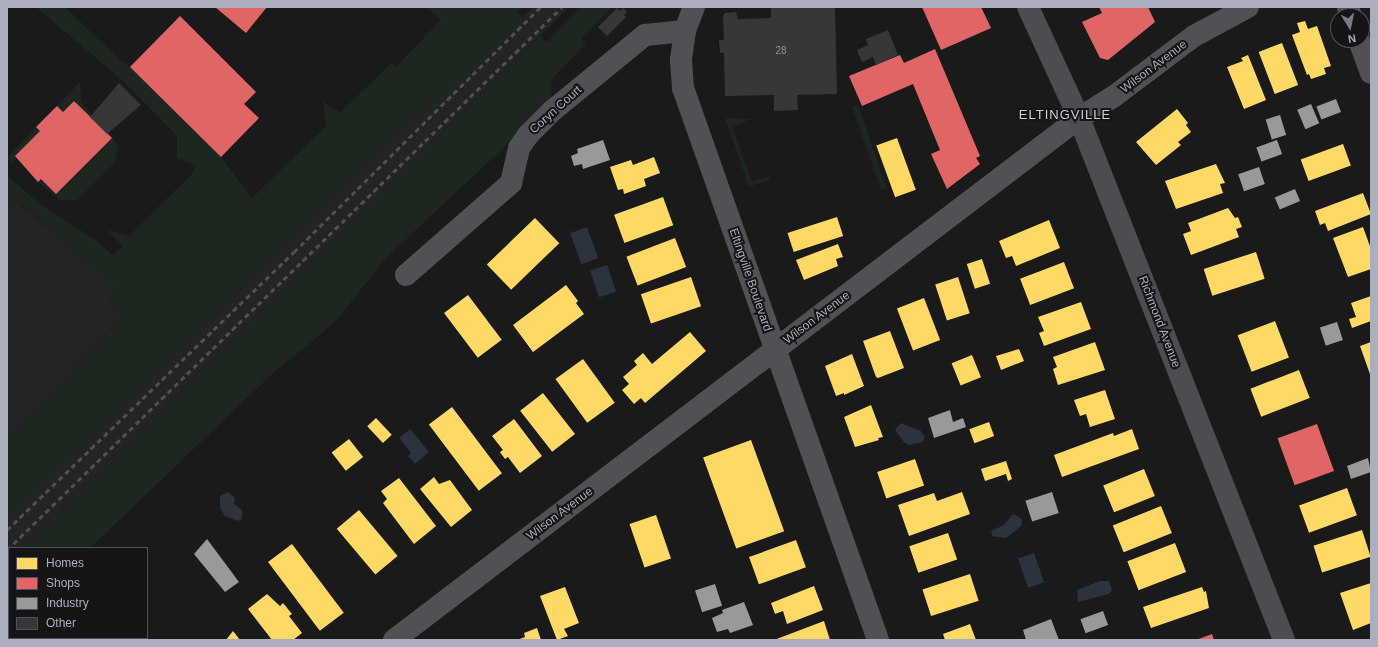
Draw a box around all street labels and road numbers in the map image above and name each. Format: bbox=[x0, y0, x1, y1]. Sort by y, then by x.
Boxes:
street label: Wilson Avenue bbox=[1118, 37, 1190, 97]
street label: Coryn Court bbox=[527, 83, 585, 137]
street label: Eltingville Boulevard bbox=[726, 227, 774, 333]
street label: Richmond Avenue bbox=[1135, 274, 1183, 370]
street label: Wilson Avenue bbox=[781, 288, 853, 348]
street label: Wilson Avenue bbox=[524, 484, 596, 544]

